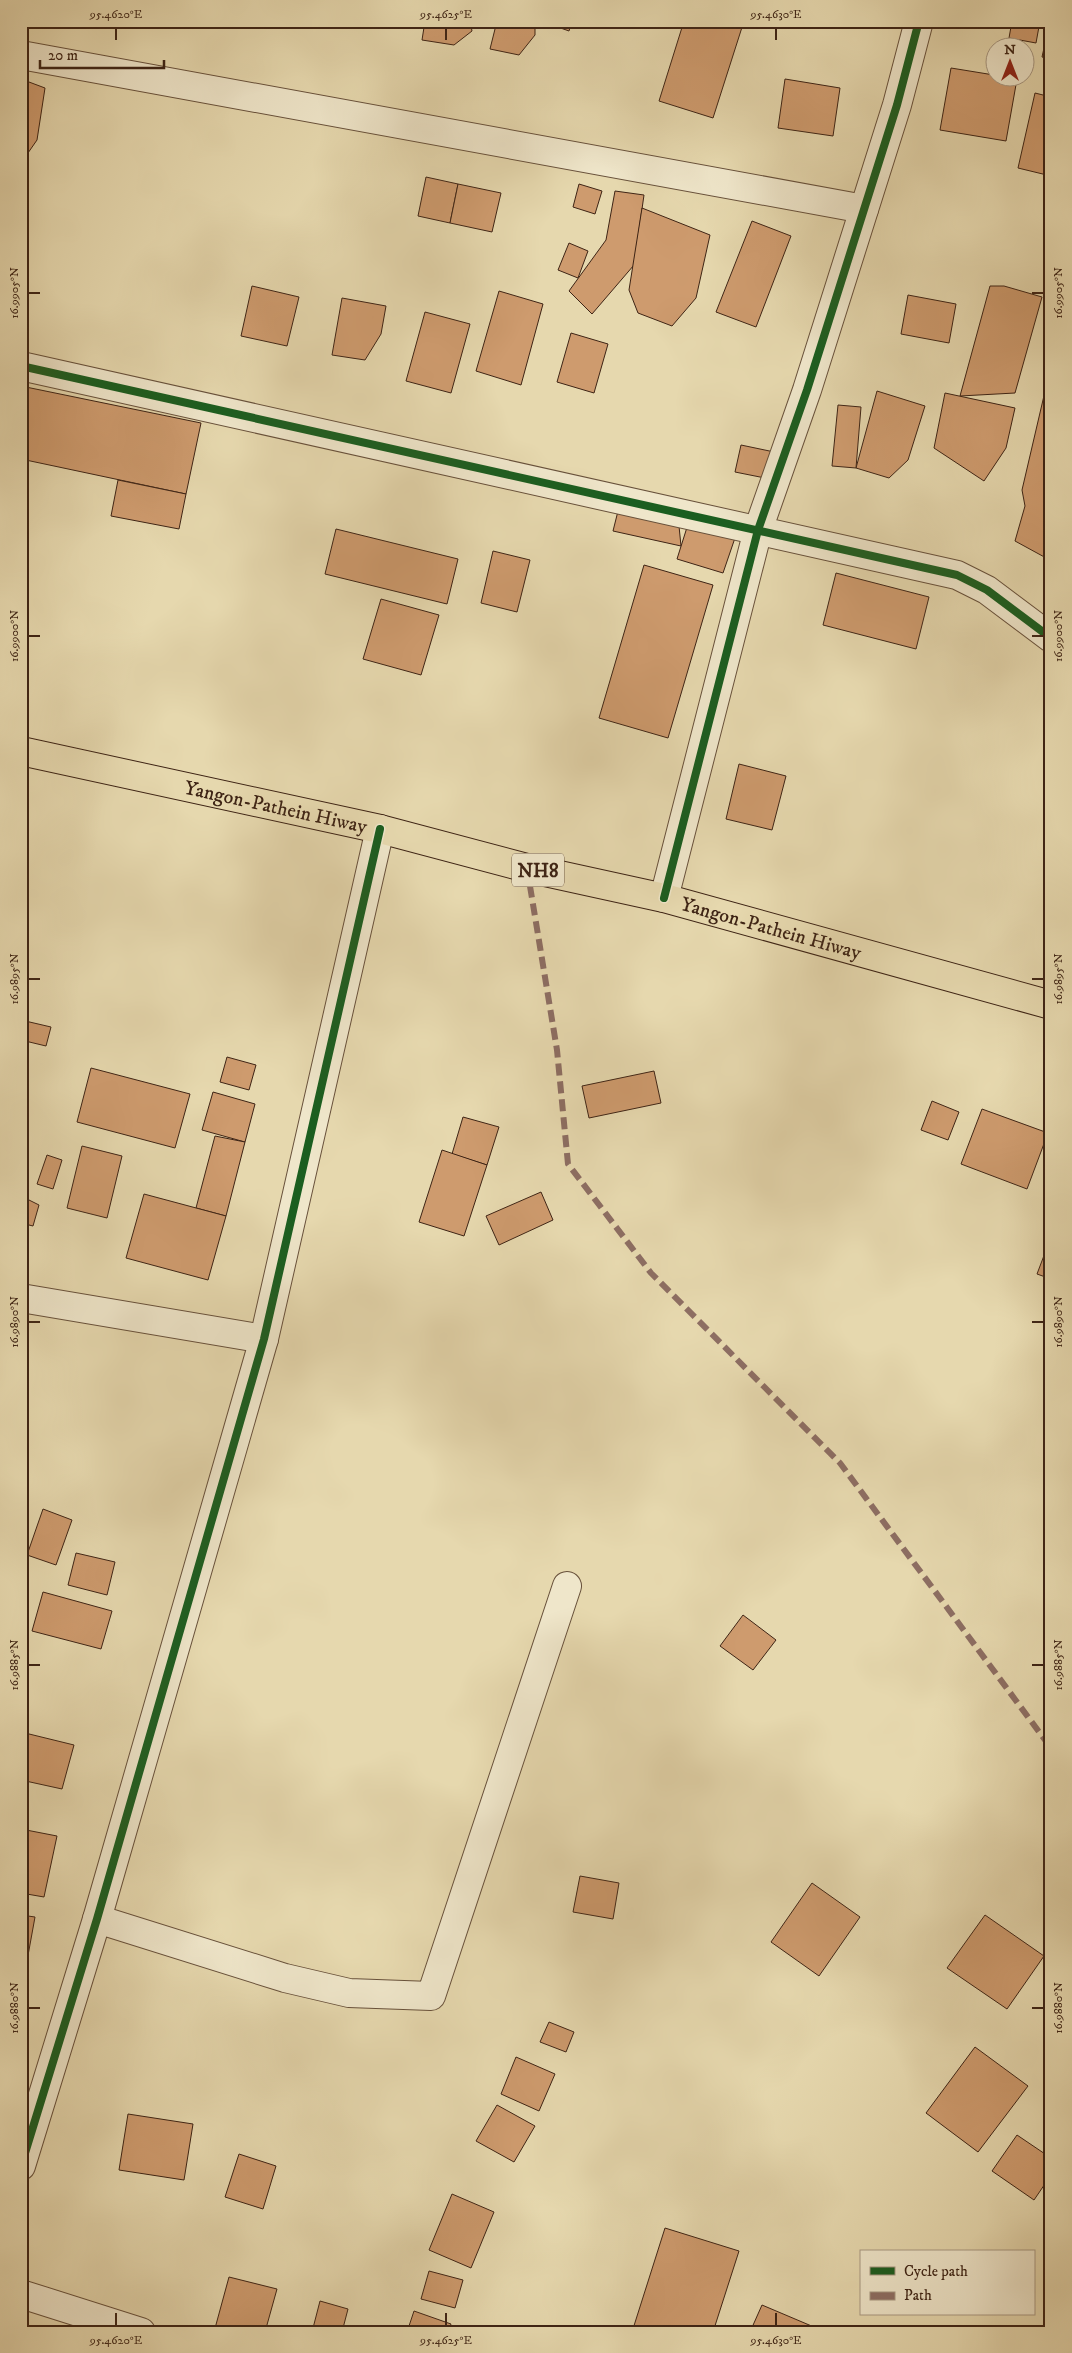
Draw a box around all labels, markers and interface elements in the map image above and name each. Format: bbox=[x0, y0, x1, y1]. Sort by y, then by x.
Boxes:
text: 95.4620°E bbox=[89, 7, 143, 22]
text: 95.4625°E bbox=[419, 7, 472, 22]
text: 95.4630°E bbox=[750, 7, 802, 22]
scale bar bbox=[40, 38, 164, 70]
north arrow bbox=[984, 38, 1034, 88]
text: N bbox=[1004, 41, 1016, 59]
text: 20 m bbox=[48, 46, 78, 65]
text: 16.9905°N bbox=[7, 267, 22, 319]
text: 16.9905°N bbox=[1051, 267, 1066, 319]
text: 16.9900°N bbox=[7, 610, 22, 662]
text: 16.9900°N bbox=[1051, 610, 1066, 662]
street label: Yangon-Pathein Hiway bbox=[182, 776, 370, 840]
road number: NH8 bbox=[512, 854, 564, 886]
street label: Yangon-Pathein Hiway bbox=[678, 892, 864, 966]
text: 16.9895°N bbox=[7, 953, 22, 1005]
text: 16.9895°N bbox=[1051, 953, 1066, 1005]
text: 16.9890°N bbox=[7, 1296, 22, 1348]
text: 16.9890°N bbox=[1051, 1296, 1066, 1348]
text: 16.9885°N bbox=[7, 1639, 22, 1691]
text: 16.9885°N bbox=[1051, 1639, 1066, 1691]
text: 16.9880°N bbox=[7, 1982, 22, 2034]
text: 16.9880°N bbox=[1051, 1982, 1066, 2034]
legend bbox=[860, 2250, 1034, 2316]
text: Cycle path bbox=[904, 2262, 968, 2281]
text: Path bbox=[904, 2286, 932, 2305]
text: 95.4620°E bbox=[89, 2333, 143, 2348]
text: 95.4625°E bbox=[419, 2333, 472, 2348]
text: 95.4630°E bbox=[750, 2333, 802, 2348]

